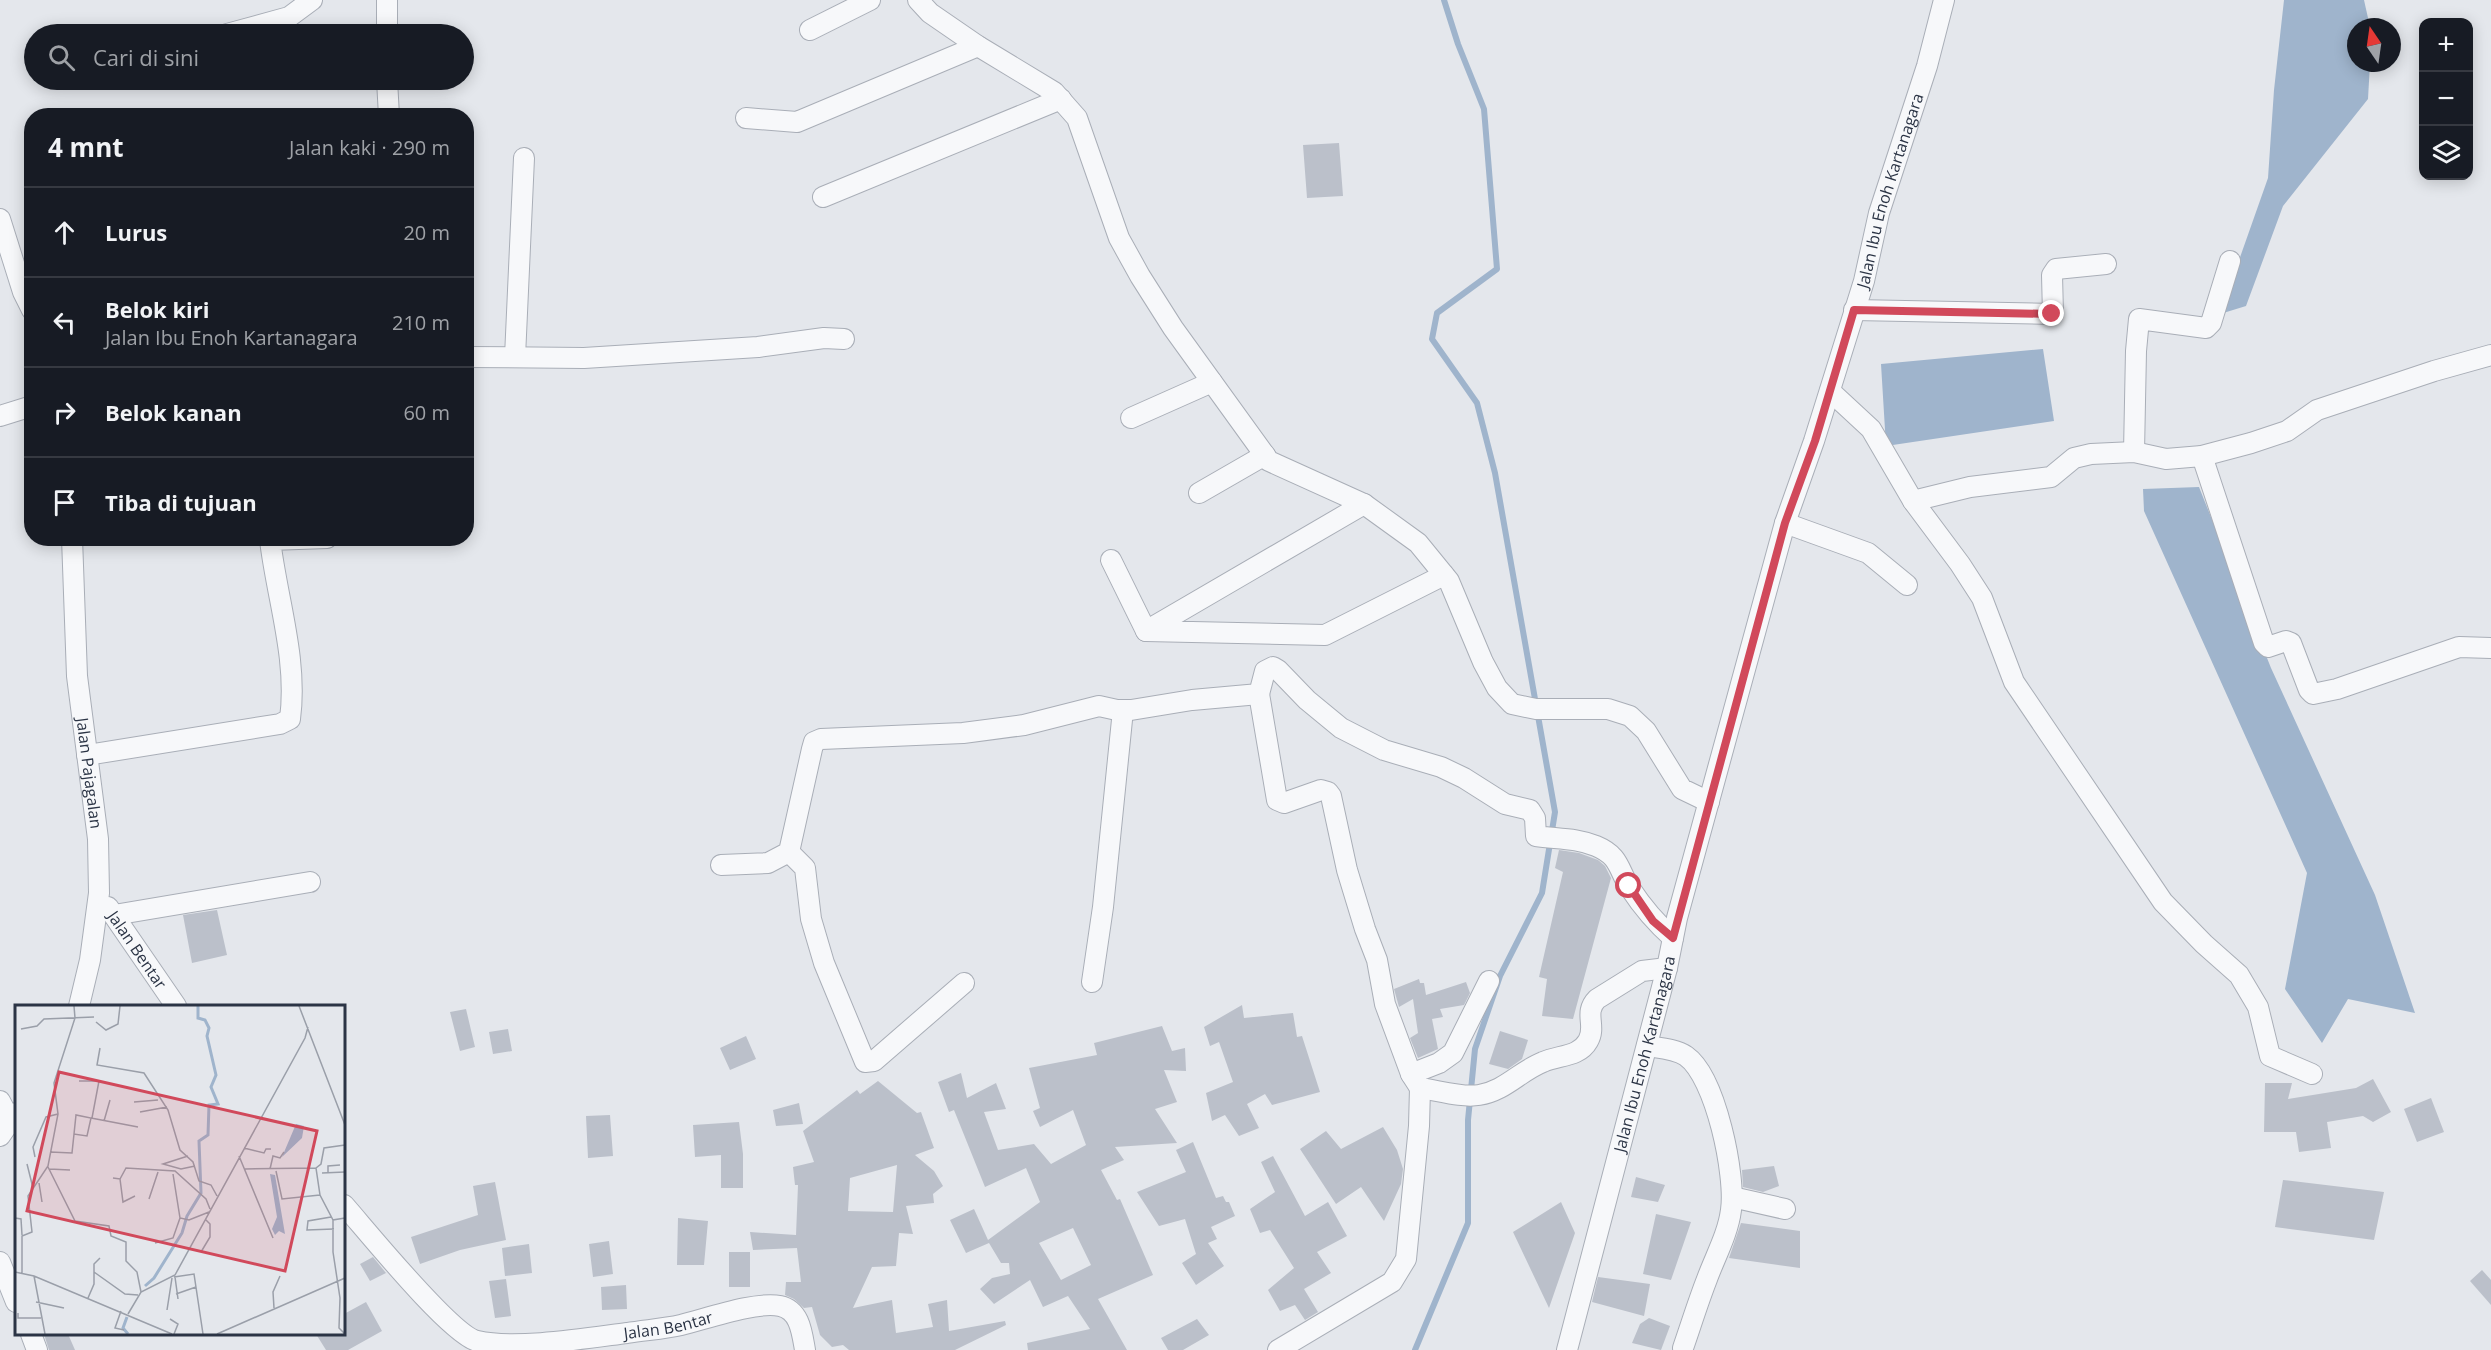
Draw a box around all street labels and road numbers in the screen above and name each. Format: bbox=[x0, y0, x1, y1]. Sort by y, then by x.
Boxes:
street label: Jalan Ibu Enoh Kartanagara bbox=[1851, 90, 1928, 293]
street label: Jalan Pajagalan bbox=[71, 714, 108, 830]
street label: Jalan Bentar bbox=[102, 905, 172, 994]
street label: Jalan Ibu Enoh Kartanagara bbox=[1608, 954, 1680, 1156]
street label: Jalan Bentar bbox=[620, 1306, 716, 1345]

